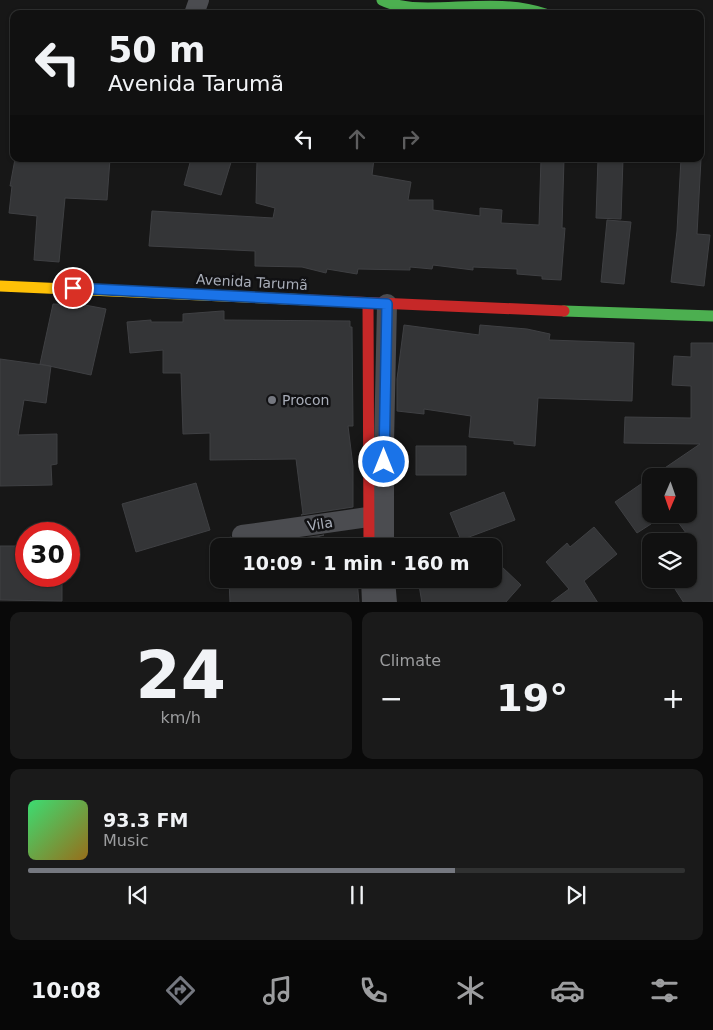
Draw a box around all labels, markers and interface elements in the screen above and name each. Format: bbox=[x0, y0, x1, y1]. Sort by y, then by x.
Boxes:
icon: left bbox=[25, 30, 90, 95]
text: 50 m bbox=[108, 30, 205, 70]
text: Avenida Tarumã bbox=[108, 71, 284, 96]
icon: left bbox=[290, 125, 318, 153]
icon: ahead bbox=[343, 125, 371, 153]
icon: right bbox=[396, 125, 424, 153]
pin bbox=[52, 267, 94, 309]
street label: Avenida Tarumã bbox=[196, 271, 308, 293]
icon: arrive bbox=[59, 274, 87, 302]
place label: Procon bbox=[282, 392, 329, 408]
marker: Procon bbox=[266, 394, 278, 406]
position arrow bbox=[357, 435, 409, 487]
north arrow bbox=[642, 468, 698, 522]
map controls bbox=[642, 468, 697, 588]
street label: Vila bbox=[306, 514, 334, 534]
speed limit sign: 30 bbox=[15, 522, 80, 587]
button: layers bbox=[642, 533, 697, 588]
text: 10:09 · 1 min · 160 m bbox=[242, 552, 470, 574]
text: 24 bbox=[136, 638, 226, 713]
text: Climate bbox=[380, 651, 441, 670]
text: 19° bbox=[496, 676, 568, 720]
text: − bbox=[380, 682, 403, 715]
text: + bbox=[662, 682, 685, 715]
text: km/h bbox=[161, 708, 201, 727]
text: 93.3 FM bbox=[103, 809, 188, 831]
text: Music bbox=[103, 831, 149, 850]
icon: previous bbox=[124, 881, 152, 909]
icon: pause bbox=[343, 881, 371, 909]
icon: next bbox=[562, 881, 590, 909]
icon: directions bbox=[163, 973, 198, 1008]
icon: music bbox=[260, 973, 295, 1008]
icon: phone bbox=[356, 973, 391, 1008]
icon: climate bbox=[453, 973, 488, 1008]
icon: car bbox=[550, 973, 585, 1008]
icon: filters bbox=[647, 973, 682, 1008]
text: 10:08 bbox=[31, 978, 101, 1003]

